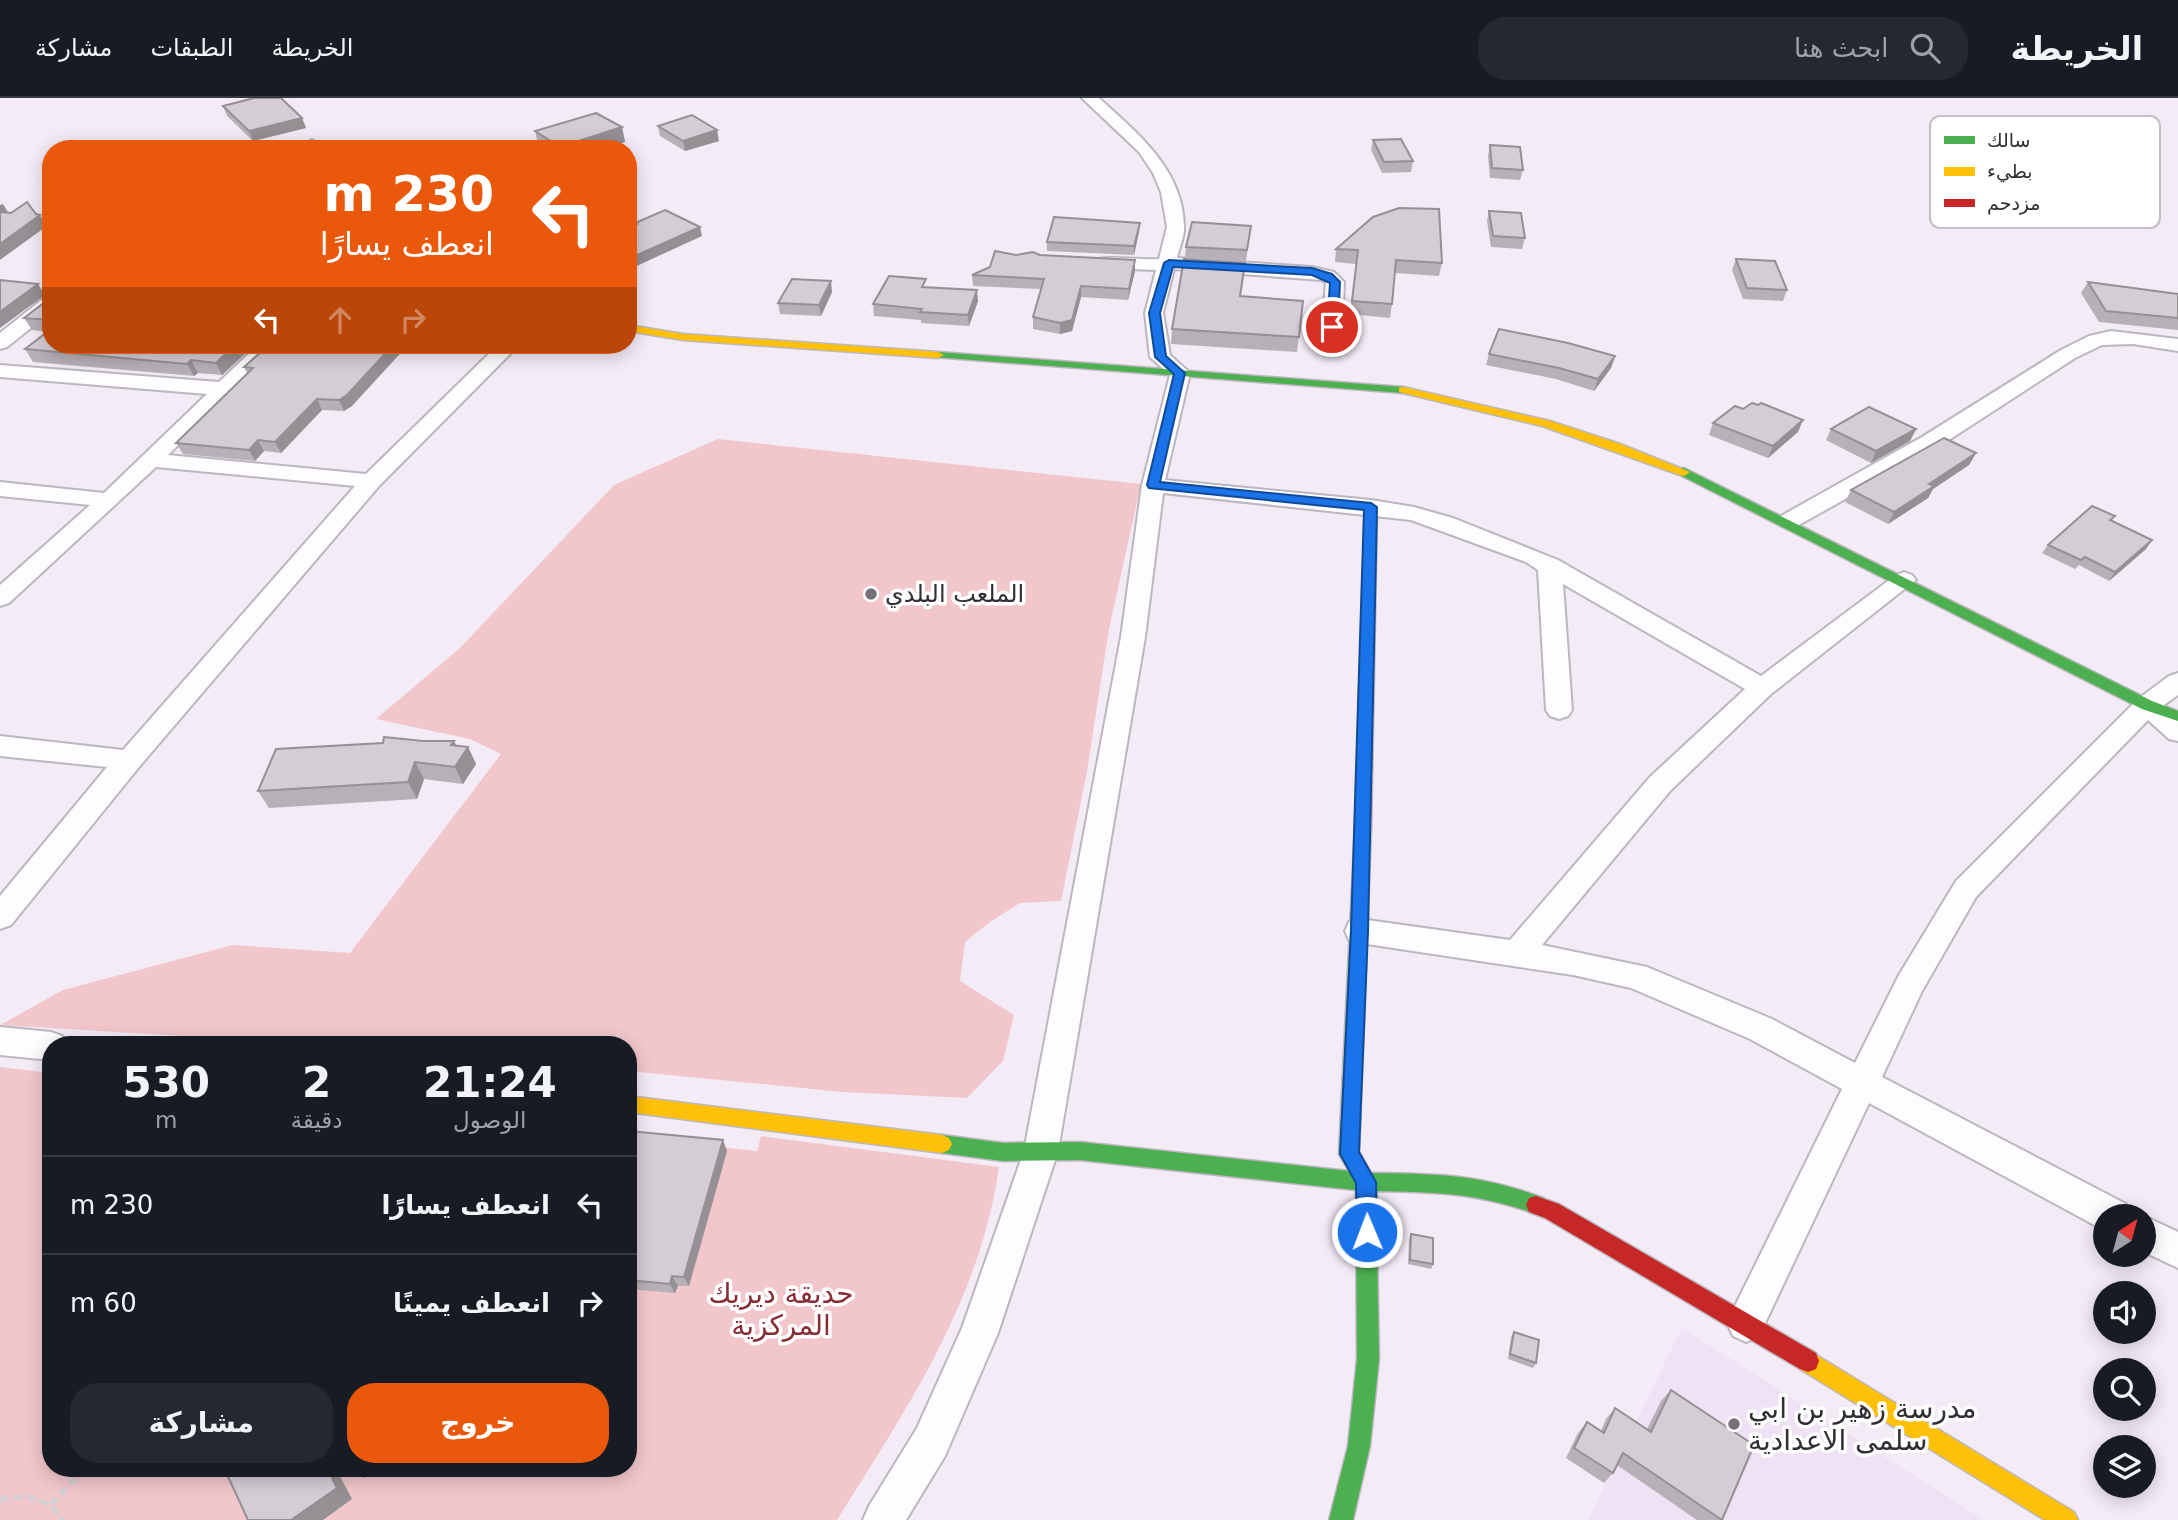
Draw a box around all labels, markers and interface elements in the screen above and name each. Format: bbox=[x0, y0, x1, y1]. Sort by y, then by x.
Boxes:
search box bbox=[1478, 17, 1968, 80]
icon: search bbox=[1906, 29, 1944, 67]
text: الخريطة bbox=[2010, 29, 2143, 68]
text: ابحث هنا bbox=[1794, 33, 1888, 63]
text: مشاركة bbox=[35, 34, 112, 62]
text: الطبقات bbox=[150, 34, 233, 62]
text: الخريطة bbox=[271, 34, 353, 62]
legend bbox=[1930, 116, 2160, 228]
text: سالك bbox=[1987, 129, 2031, 151]
text: بطيء bbox=[1987, 160, 2033, 183]
text: 230 m bbox=[324, 166, 494, 223]
icon: left bbox=[518, 168, 609, 259]
text: مزدحم bbox=[1987, 192, 2041, 215]
text: انعطف يسارًا bbox=[320, 225, 494, 263]
pin bbox=[1302, 297, 1362, 357]
icon: left bbox=[248, 301, 286, 339]
icon: ahead bbox=[321, 301, 359, 339]
icon: right bbox=[394, 301, 432, 339]
icon: arrive bbox=[1313, 308, 1351, 346]
place label: الملعب البلدي bbox=[885, 580, 1024, 608]
marker: الملعب البلدي bbox=[863, 586, 879, 602]
text: 530 bbox=[122, 1058, 210, 1107]
text: 2 bbox=[302, 1058, 331, 1107]
text: 21:24 bbox=[423, 1058, 557, 1107]
text: m bbox=[155, 1107, 177, 1133]
text: دقيقة bbox=[290, 1107, 343, 1133]
text: الوصول bbox=[453, 1107, 526, 1133]
icon: left bbox=[571, 1186, 609, 1224]
text: 230 m bbox=[70, 1190, 153, 1220]
text: انعطف يسارًا bbox=[381, 1190, 550, 1220]
position arrow bbox=[1330, 1195, 1404, 1269]
north arrow bbox=[2093, 1204, 2156, 1267]
map controls bbox=[2093, 1204, 2156, 1498]
park label: حديقة ديريك المركزية bbox=[709, 1277, 853, 1342]
button: sound bbox=[2093, 1281, 2156, 1344]
icon: right bbox=[571, 1284, 609, 1322]
text: 60 m bbox=[70, 1288, 137, 1318]
text: انعطف يمينًا bbox=[393, 1288, 550, 1318]
button: search bbox=[2093, 1358, 2156, 1421]
button: مشاركة bbox=[70, 1383, 333, 1463]
button: خروج bbox=[347, 1383, 609, 1463]
place label: مدرسة زهير بن ابي سلمى الاعدادية bbox=[1748, 1392, 1977, 1457]
marker: مدرسة زهير بن ابي سلمى الاعدادية bbox=[1726, 1416, 1742, 1432]
button: layers bbox=[2093, 1435, 2156, 1498]

